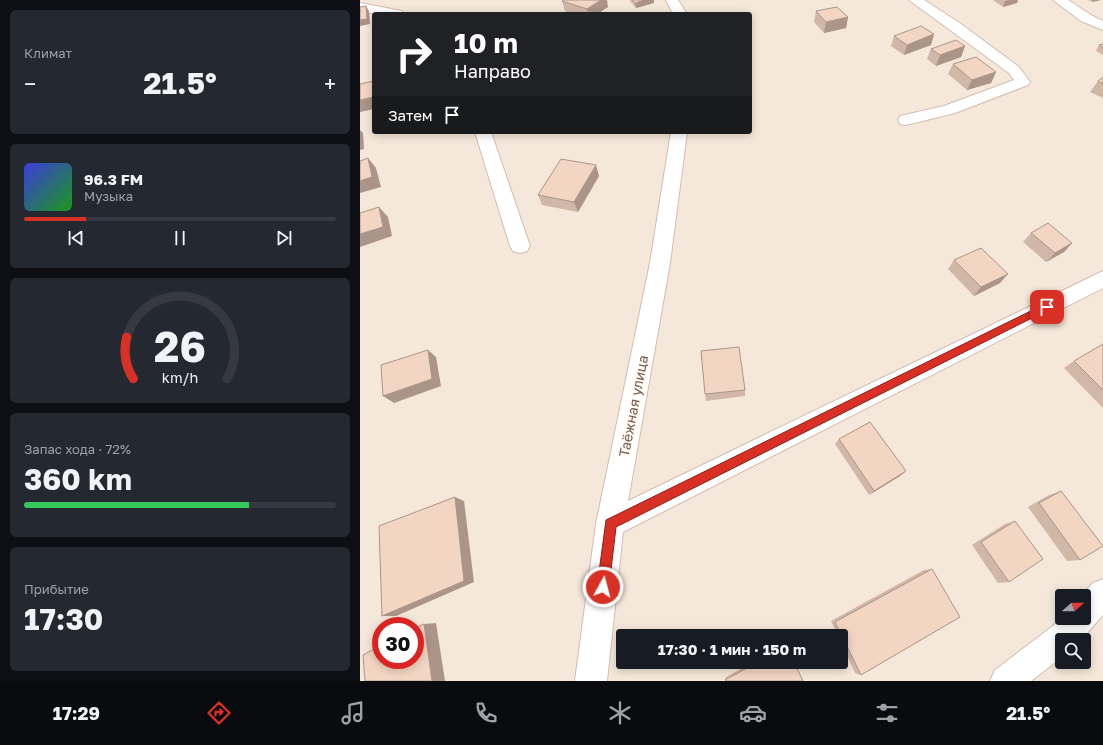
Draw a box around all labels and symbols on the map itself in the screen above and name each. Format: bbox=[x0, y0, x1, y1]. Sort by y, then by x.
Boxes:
pin bbox=[1030, 290, 1064, 324]
street label: Таёжная улица bbox=[615, 354, 651, 458]
position arrow bbox=[582, 566, 624, 608]
north arrow bbox=[1055, 589, 1091, 625]
speed limit sign: 30 bbox=[372, 617, 424, 669]

